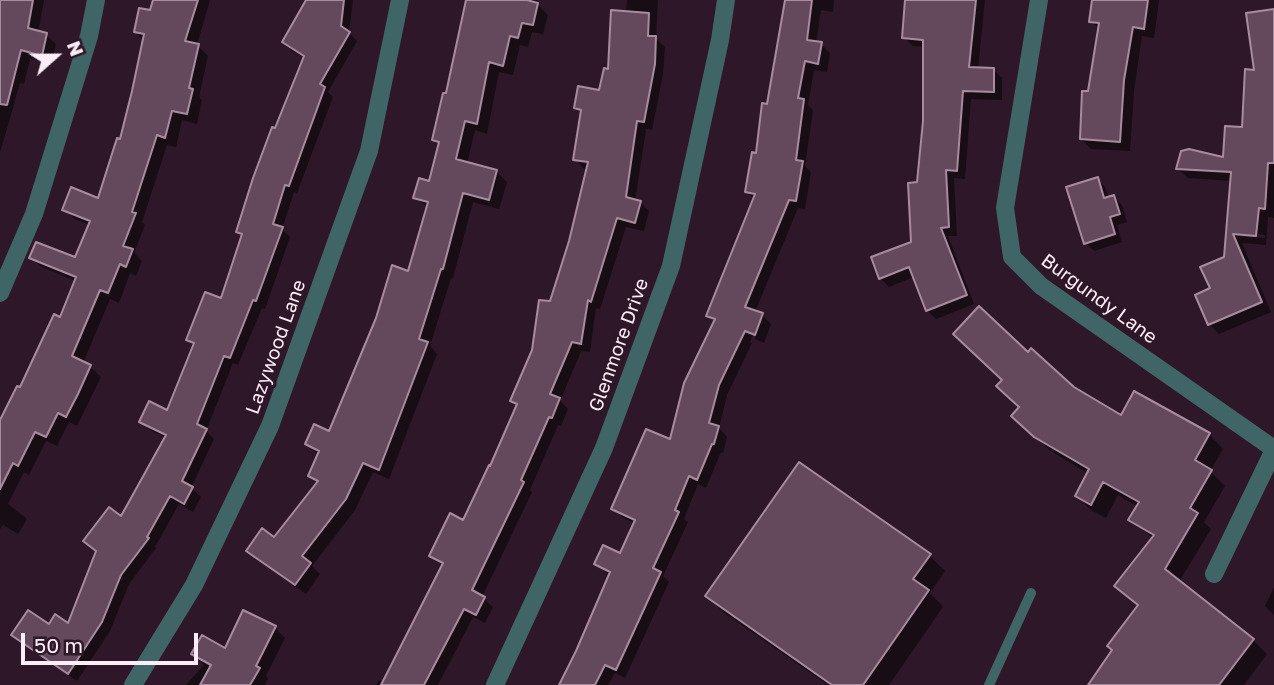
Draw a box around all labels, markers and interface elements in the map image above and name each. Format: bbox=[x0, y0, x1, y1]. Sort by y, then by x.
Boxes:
north arrow bbox=[21, 21, 91, 91]
text: N bbox=[63, 37, 89, 59]
street label: Burgundy Lane bbox=[1037, 249, 1161, 349]
street label: Glenmore Drive bbox=[584, 275, 654, 415]
street label: Lazywood Lane bbox=[241, 277, 311, 417]
scale bar bbox=[24, 618, 201, 662]
text: 50 m bbox=[34, 632, 83, 658]

